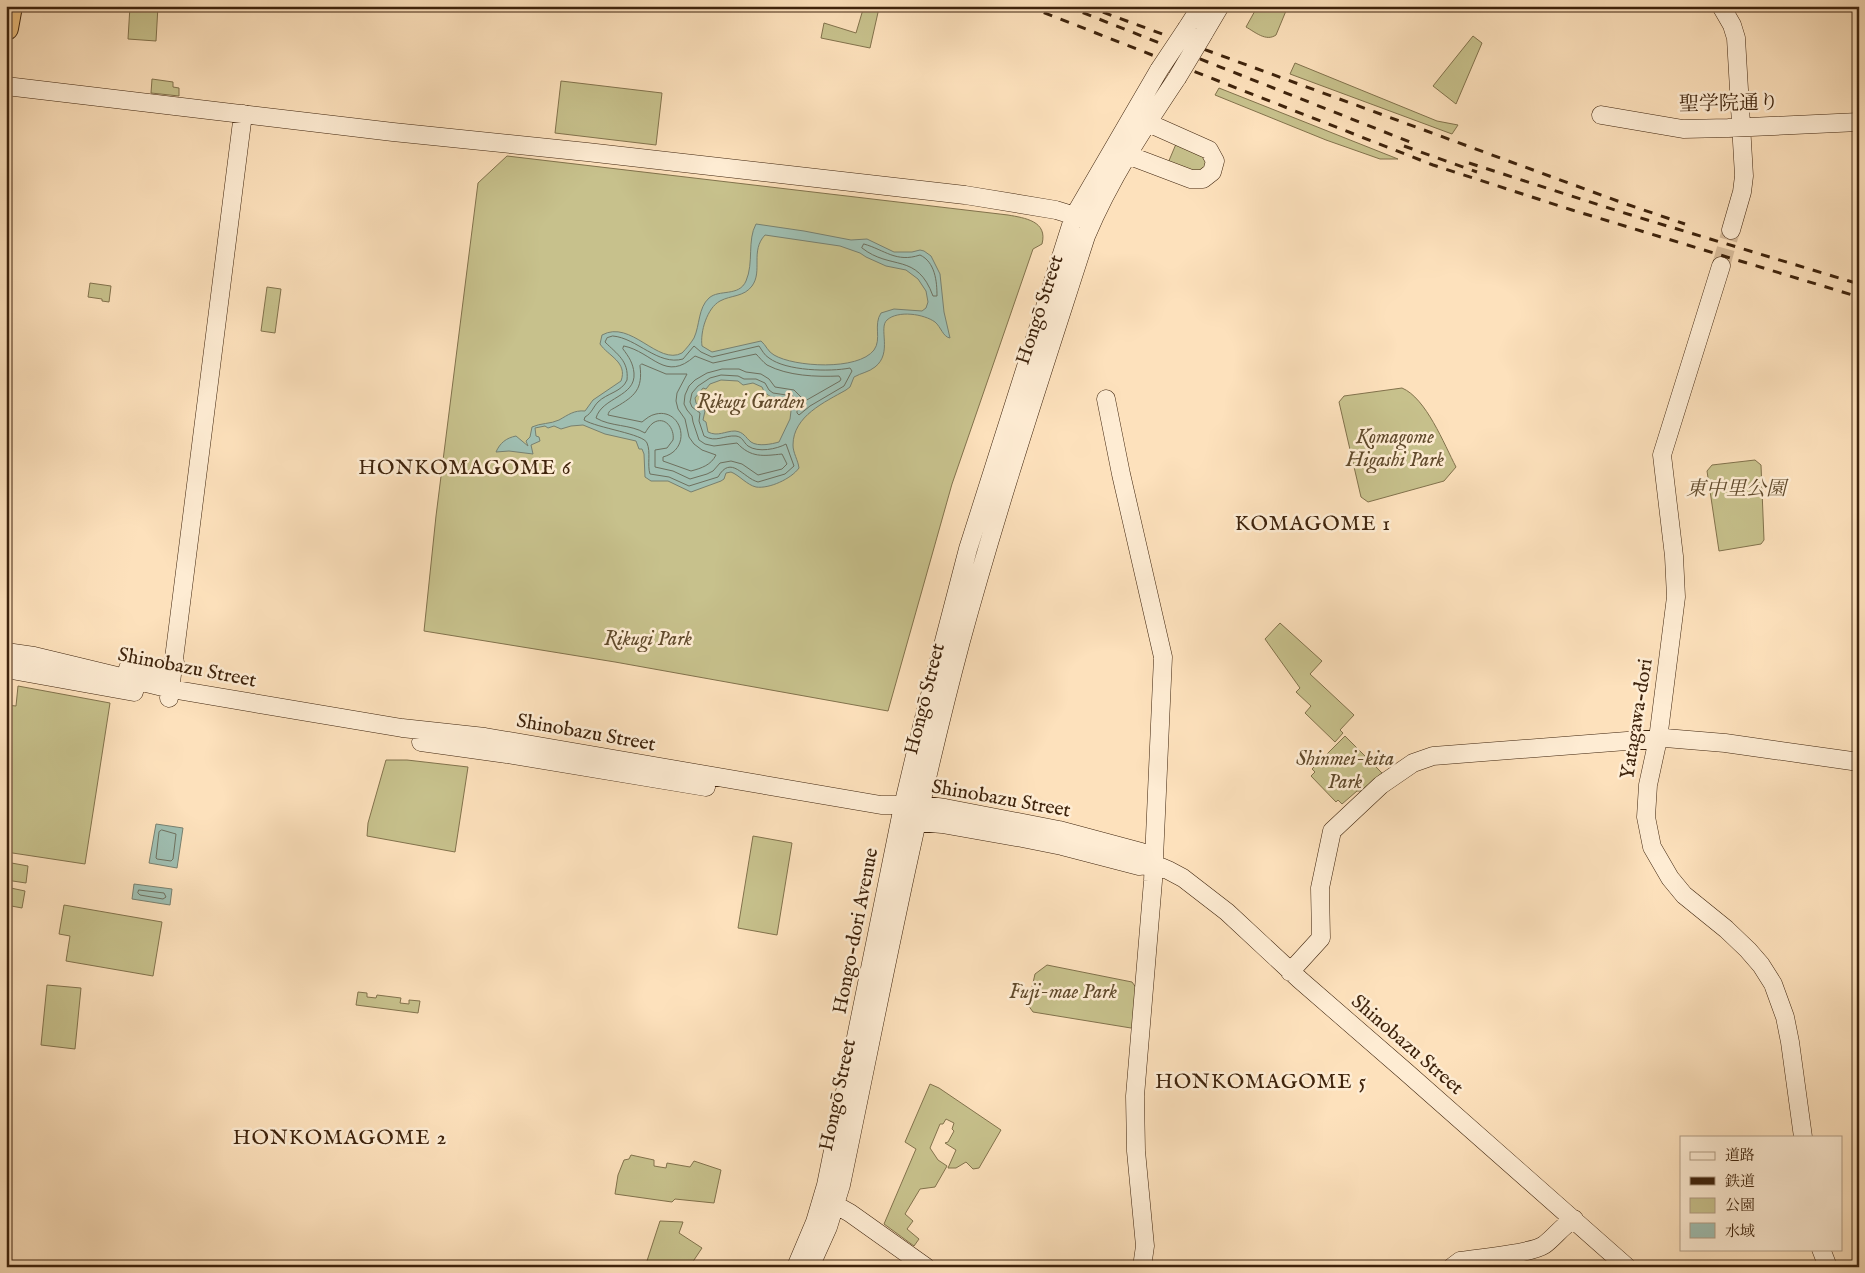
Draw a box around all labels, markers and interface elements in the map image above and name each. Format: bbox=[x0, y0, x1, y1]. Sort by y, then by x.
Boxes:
street label: 聖学院通り bbox=[1679, 91, 1779, 117]
street label: Hongō Street bbox=[1011, 252, 1070, 368]
park label: Rikugi Garden bbox=[697, 390, 805, 416]
park label: Komagome Higashi Park bbox=[1345, 425, 1444, 474]
district label: HONKOMAGOME 6 bbox=[358, 455, 572, 482]
park label: 東中里公園 bbox=[1686, 477, 1789, 502]
district label: KOMAGOME 1 bbox=[1235, 511, 1391, 538]
park label: Rikugi Park bbox=[604, 627, 692, 653]
street label: Hongō Street bbox=[899, 641, 951, 757]
street label: Shinobazu Street bbox=[116, 642, 259, 694]
street label: Yatagawa-dori bbox=[1615, 657, 1659, 781]
street label: Shinobazu Street bbox=[515, 708, 658, 758]
park label: Shinmei-kita Park bbox=[1296, 747, 1394, 795]
street label: Shinobazu Street bbox=[930, 774, 1073, 824]
street label: Hongo-dori Avenue bbox=[828, 846, 884, 1016]
park label: Fuji-mae Park bbox=[1009, 980, 1117, 1005]
street label: Shinobazu Street bbox=[1346, 989, 1468, 1101]
street label: Hongō Street bbox=[814, 1037, 862, 1153]
district label: HONKOMAGOME 5 bbox=[1155, 1069, 1367, 1096]
district label: HONKOMAGOME 2 bbox=[233, 1125, 447, 1152]
legend bbox=[1680, 1136, 1842, 1250]
text: 道路 bbox=[1725, 1146, 1755, 1165]
text: 鉄道 bbox=[1725, 1172, 1755, 1191]
text: 公園 bbox=[1725, 1196, 1755, 1215]
text: 水域 bbox=[1725, 1222, 1755, 1241]

